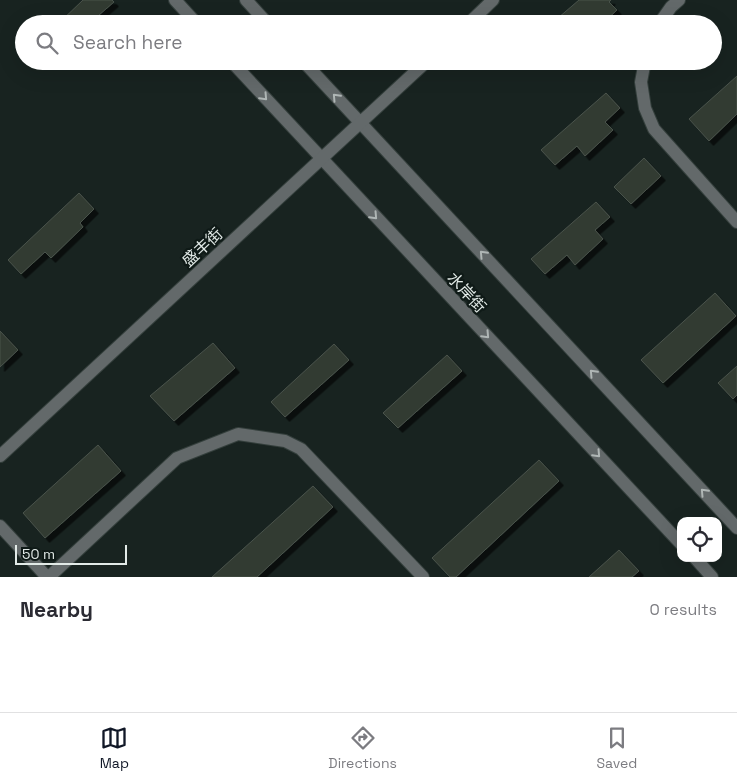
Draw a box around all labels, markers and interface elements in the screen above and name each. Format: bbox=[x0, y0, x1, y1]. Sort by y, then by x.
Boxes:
search box bbox=[15, 15, 722, 70]
icon: search bbox=[33, 29, 61, 57]
text: Search here bbox=[73, 30, 183, 55]
one-way arrow bbox=[258, 92, 267, 101]
one-way arrow bbox=[333, 94, 342, 103]
one-way arrow bbox=[369, 211, 378, 220]
street label: 盛丰街 bbox=[178, 223, 227, 271]
one-way arrow bbox=[480, 251, 489, 260]
street label: 水岸街 bbox=[443, 268, 491, 317]
one-way arrow bbox=[480, 329, 489, 338]
one-way arrow bbox=[590, 370, 599, 379]
one-way arrow bbox=[591, 448, 600, 457]
one-way arrow bbox=[701, 489, 710, 498]
map controls bbox=[677, 517, 722, 562]
button: locate bbox=[677, 517, 722, 562]
scale bar bbox=[15, 542, 128, 565]
text: 50 m bbox=[22, 545, 55, 563]
text: Nearby bbox=[20, 596, 93, 623]
text: 0 results bbox=[649, 599, 717, 620]
tab: Map bbox=[100, 724, 129, 772]
tab: Directions bbox=[328, 724, 397, 772]
tab: Saved bbox=[596, 724, 637, 772]

